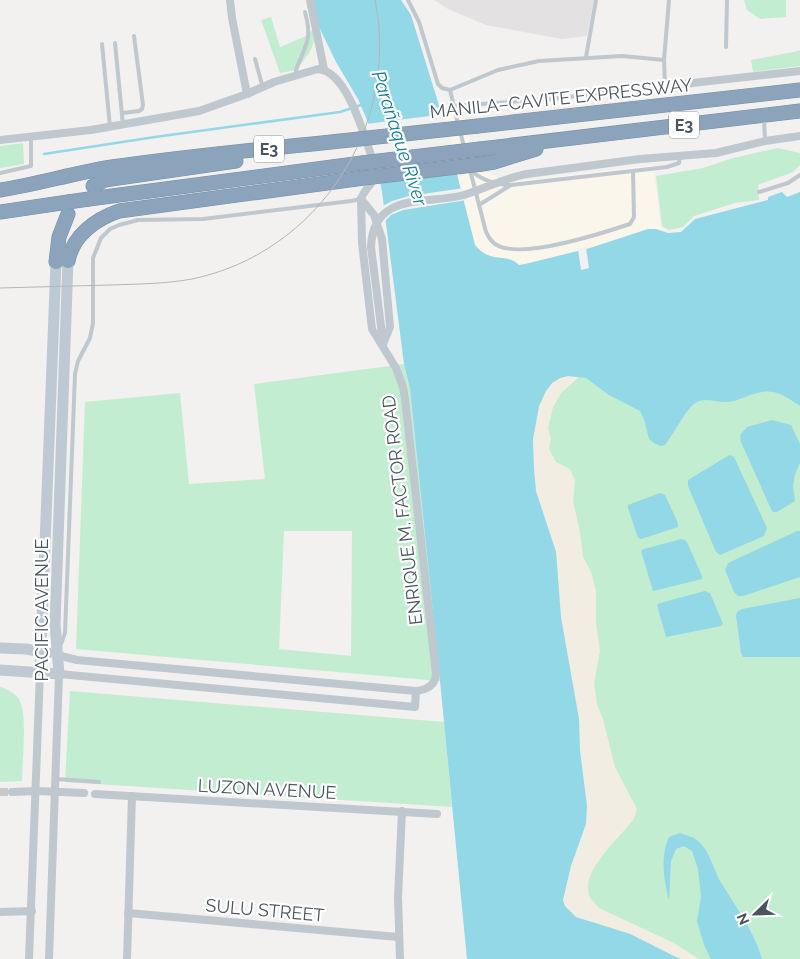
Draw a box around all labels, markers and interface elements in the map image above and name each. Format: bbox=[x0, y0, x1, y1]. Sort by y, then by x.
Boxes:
water label: Parañaque River bbox=[368, 68, 433, 210]
street label: MANILA–CAVITE EXPRESSWAY bbox=[429, 74, 693, 122]
road number: E3 bbox=[669, 112, 699, 138]
road number: E3 bbox=[254, 136, 284, 162]
street label: ENRIQUE M. FACTOR ROAD bbox=[377, 394, 427, 626]
street label: PACIFIC AVENUE bbox=[31, 538, 52, 682]
street label: LUZON AVENUE bbox=[197, 775, 337, 803]
north arrow bbox=[730, 889, 780, 939]
street label: SULU STREET bbox=[205, 894, 325, 926]
text: N bbox=[734, 911, 752, 927]

